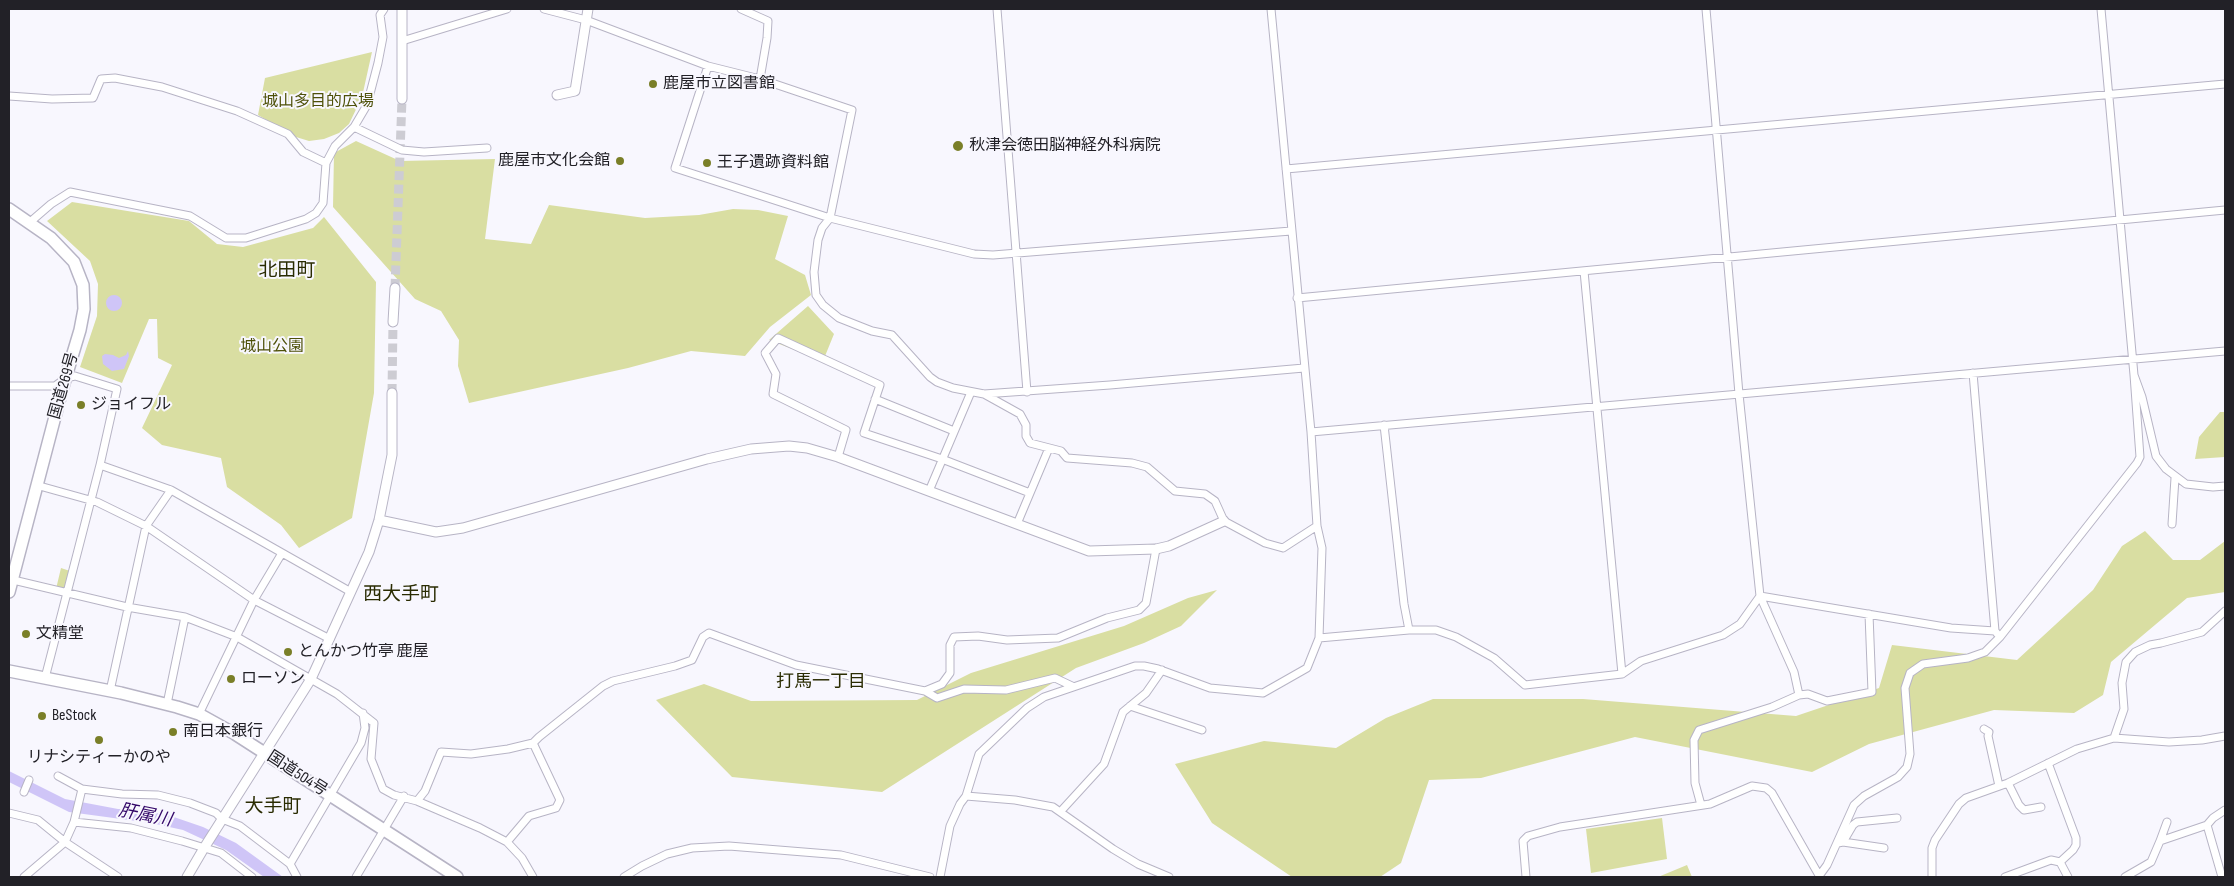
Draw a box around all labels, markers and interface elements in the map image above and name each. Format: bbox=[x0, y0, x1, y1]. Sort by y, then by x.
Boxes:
place label: 鹿屋市立図書館 bbox=[663, 74, 775, 94]
marker: 鹿屋市立図書館 bbox=[647, 78, 659, 90]
park label: 城山多目的広場 bbox=[262, 92, 374, 112]
place label: 秋津会徳田脳神経外科病院 bbox=[969, 136, 1161, 156]
marker: 秋津会徳田脳神経外科病院 bbox=[951, 139, 965, 153]
place label: 鹿屋市文化会館 bbox=[498, 151, 610, 171]
place label: 王子遺跡資料館 bbox=[717, 153, 829, 173]
marker: 鹿屋市文化会館 bbox=[614, 155, 626, 167]
marker: 王子遺跡資料館 bbox=[701, 157, 713, 169]
district label: 北田町 bbox=[259, 260, 315, 282]
park label: 城山公園 bbox=[240, 337, 304, 357]
street label: 国道269号 bbox=[45, 350, 83, 422]
place label: ジョイフル bbox=[91, 395, 171, 415]
marker: ジョイフル bbox=[75, 399, 87, 411]
district label: 西大手町 bbox=[363, 584, 439, 606]
place label: 文精堂 bbox=[36, 624, 84, 644]
marker: 文精堂 bbox=[20, 628, 32, 640]
place label: とんかつ竹亭 鹿屋 bbox=[298, 642, 429, 662]
marker: とんかつ竹亭 鹿屋 bbox=[282, 646, 294, 658]
place label: ローソン bbox=[241, 669, 305, 689]
district label: 打馬一丁目 bbox=[776, 671, 866, 693]
marker: ローソン bbox=[225, 673, 237, 685]
place label: BeStock bbox=[52, 706, 96, 726]
marker: BeStock bbox=[36, 710, 48, 722]
place label: 南日本銀行 bbox=[183, 722, 263, 742]
marker: 南日本銀行 bbox=[167, 726, 179, 738]
marker: リナシティーかのや bbox=[93, 734, 105, 746]
street label: 国道504号 bbox=[263, 747, 331, 801]
place label: リナシティーかのや bbox=[27, 748, 171, 768]
district label: 大手町 bbox=[245, 796, 301, 818]
water label: 肝属川 bbox=[116, 800, 174, 832]

